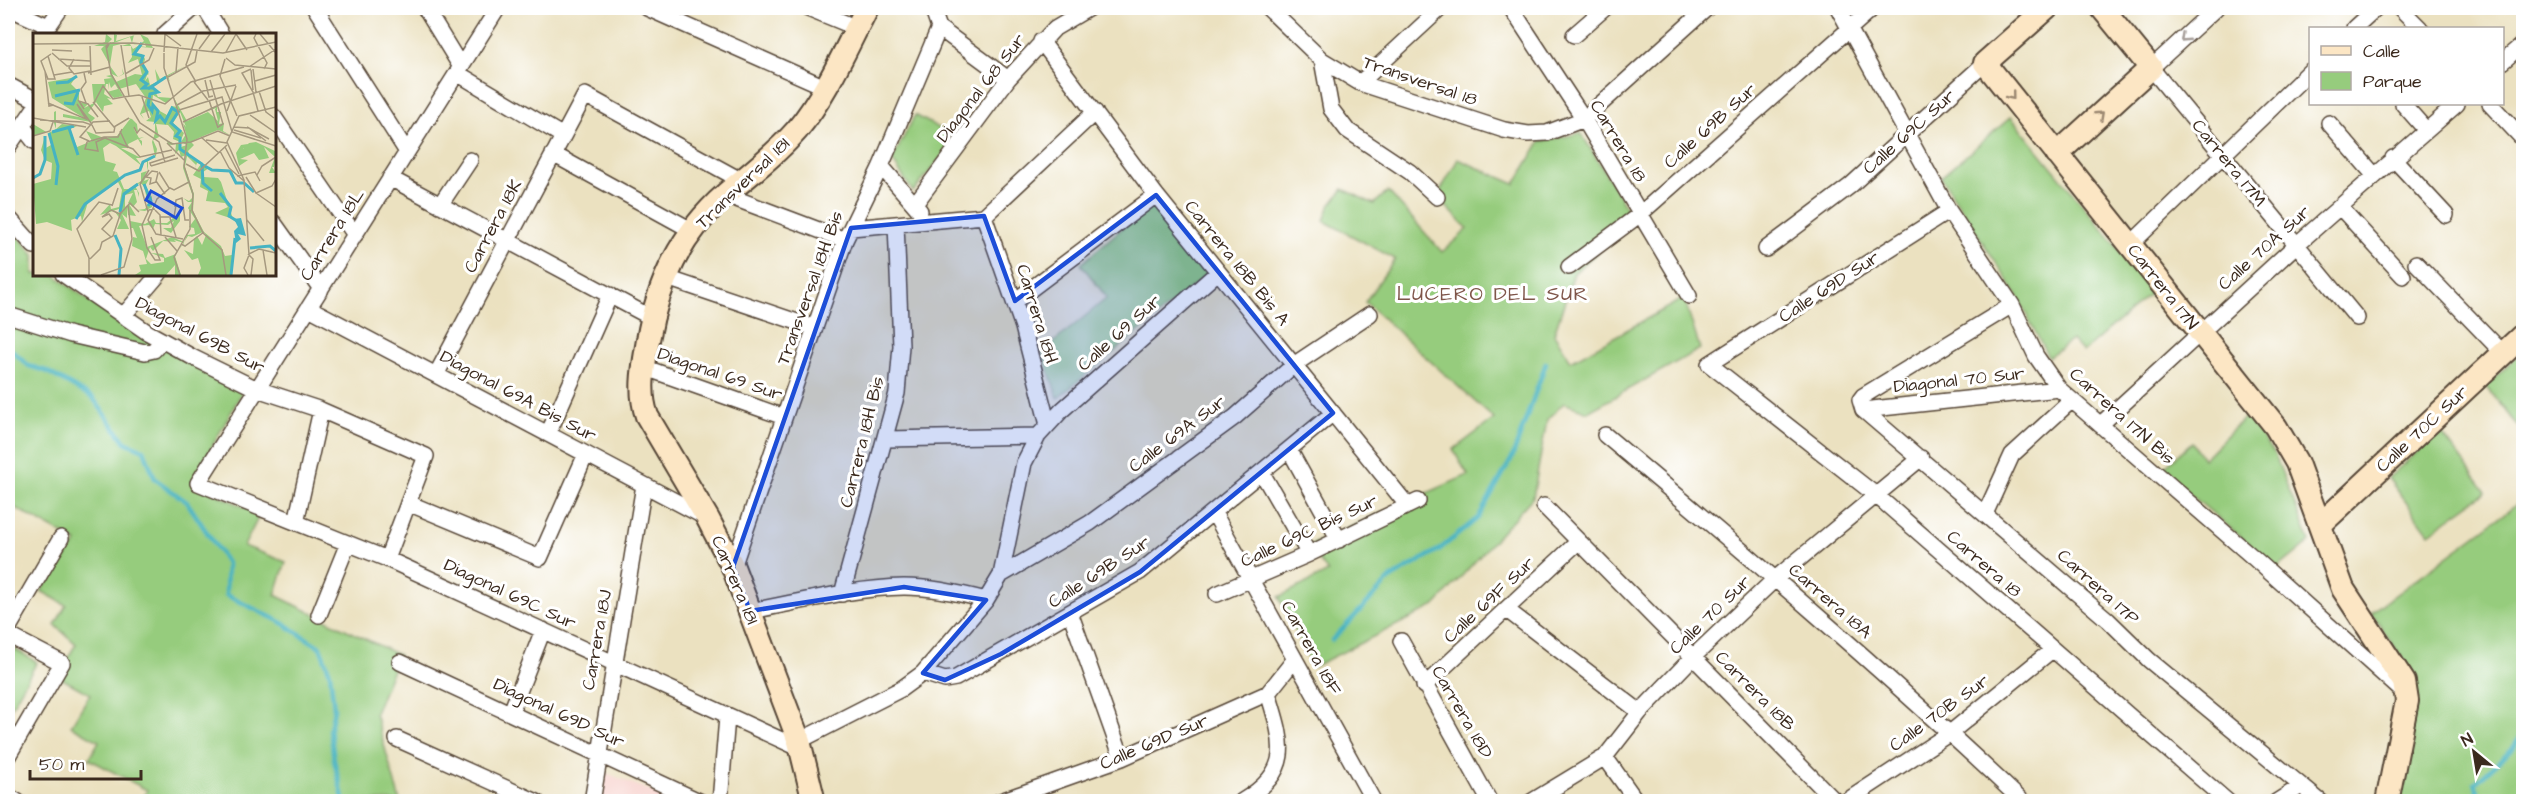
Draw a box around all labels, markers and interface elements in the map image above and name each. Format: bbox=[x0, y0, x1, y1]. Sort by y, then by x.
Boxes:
legend bbox=[2309, 27, 2504, 105]
street label: Diagonal 68 Sur bbox=[931, 28, 1032, 148]
one-way arrow bbox=[2180, 31, 2190, 42]
inset map bbox=[33, 33, 276, 276]
text: Calle bbox=[2363, 39, 2401, 64]
street label: Transversal 18 bbox=[1359, 50, 1481, 112]
text: Parque bbox=[2363, 69, 2422, 94]
street label: Calle 69B Sur bbox=[1658, 78, 1762, 174]
street label: Calle 69C Sur bbox=[1857, 84, 1961, 180]
one-way arrow bbox=[2004, 89, 2015, 100]
street label: Carrera 18 bbox=[1584, 95, 1653, 187]
one-way arrow bbox=[2094, 111, 2104, 122]
street label: Carrera 17M bbox=[2186, 114, 2272, 212]
street label: Transversal 18I bbox=[690, 132, 796, 234]
street label: Carrera 18K bbox=[458, 175, 528, 277]
street label: Carrera 18L bbox=[294, 184, 371, 286]
street label: Carrera 18B Bis A bbox=[1178, 195, 1296, 331]
street label: Calle 70A Sur bbox=[2212, 200, 2316, 296]
street label: Transversal 18H Bis bbox=[771, 208, 849, 368]
street label: Carrera 17N bbox=[2122, 239, 2204, 335]
street label: Calle 69D Sur bbox=[1774, 245, 1884, 329]
street label: Carrera 18H bbox=[1010, 261, 1064, 367]
district label: LUCERO DEL SUR bbox=[1397, 280, 1589, 308]
street label: Calle 69 Sur bbox=[1072, 289, 1166, 377]
street label: Diagonal 69B Sur bbox=[130, 290, 269, 381]
street label: Diagonal 69 Sur bbox=[654, 341, 786, 408]
street label: Diagonal 69A Bis Sur bbox=[435, 344, 601, 449]
street label: Diagonal 70 Sur bbox=[1892, 361, 2026, 400]
street label: Carrera 17N Bis bbox=[2064, 362, 2180, 470]
street label: Carrera 18H Bis bbox=[834, 374, 890, 510]
street label: Calle 70C Sur bbox=[2370, 380, 2474, 478]
street label: Calle 69A Sur bbox=[1123, 389, 1231, 479]
street label: Calle 69C Bis Sur bbox=[1236, 488, 1382, 574]
street label: Carrera 18 bbox=[1941, 524, 2027, 604]
street label: Calle 69B Sur bbox=[1043, 530, 1155, 614]
street label: Carrera 18I bbox=[705, 532, 765, 628]
street label: Carrera 17P bbox=[2051, 543, 2145, 631]
street label: Calle 69F Sur bbox=[1438, 551, 1540, 649]
street label: Diagonal 69C Sur bbox=[439, 552, 580, 637]
street label: Carrera 18A bbox=[1783, 558, 1878, 645]
street label: Calle 70 Sur bbox=[1664, 570, 1756, 660]
street label: Carrera 18J bbox=[576, 587, 618, 692]
street label: Carrera 18F bbox=[1275, 596, 1347, 700]
street label: Carrera 18B bbox=[1709, 645, 1801, 737]
street label: Carrera 18D bbox=[1425, 661, 1499, 763]
street label: Calle 70B Sur bbox=[1884, 668, 1994, 758]
street label: Diagonal 69D Sur bbox=[489, 672, 629, 755]
street label: Calle 69D Sur bbox=[1096, 708, 1212, 776]
north arrow bbox=[2444, 722, 2504, 782]
text: N bbox=[2457, 728, 2477, 752]
scale bar bbox=[30, 743, 141, 781]
text: 50 m bbox=[39, 752, 84, 777]

